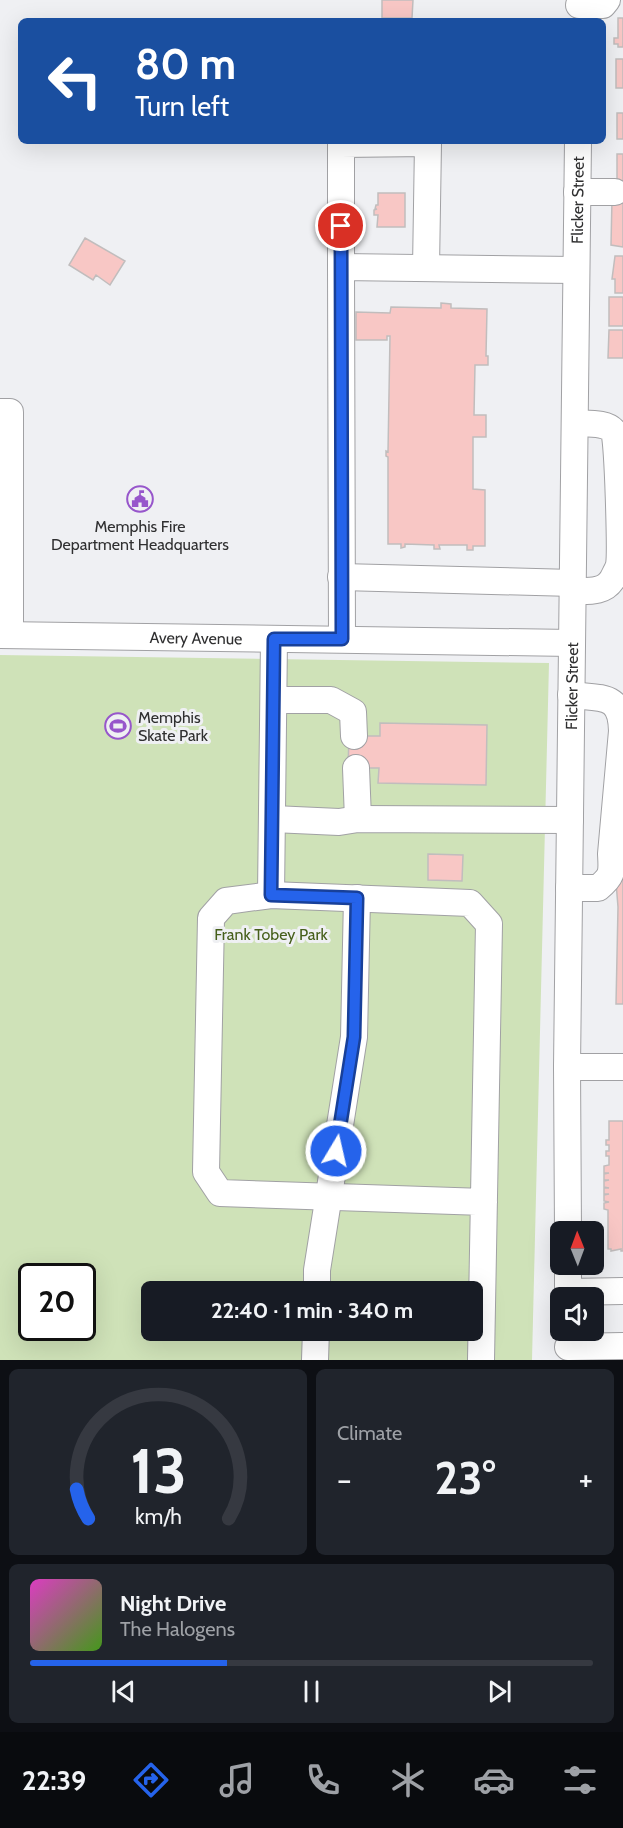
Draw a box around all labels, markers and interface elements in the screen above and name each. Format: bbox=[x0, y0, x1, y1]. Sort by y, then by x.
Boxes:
text: 80 m bbox=[135, 38, 236, 90]
icon: left bbox=[36, 42, 114, 120]
text: Turn left bbox=[135, 90, 229, 123]
street label: Flicker Street bbox=[567, 156, 587, 244]
pin bbox=[315, 200, 366, 251]
icon: arrive bbox=[324, 209, 357, 242]
public building icon: Memphis Fire Department Headquarters bbox=[125, 484, 155, 514]
place label: Memphis Fire Department Headquarters bbox=[51, 517, 229, 554]
street label: Avery Avenue bbox=[149, 628, 242, 648]
street label: Flicker Street bbox=[562, 641, 582, 730]
place label: Memphis Skate Park bbox=[138, 708, 209, 745]
sports icon: Memphis Skate Park bbox=[103, 711, 133, 741]
park label: Frank Tobey Park bbox=[214, 925, 329, 944]
position arrow bbox=[304, 1119, 368, 1183]
north arrow bbox=[550, 1221, 604, 1275]
map controls bbox=[550, 1221, 604, 1341]
speed limit sign: 20 bbox=[18, 1263, 96, 1341]
button: sound bbox=[550, 1287, 604, 1341]
text: 22:40 · 1 min · 340 m bbox=[211, 1297, 413, 1324]
text: Climate bbox=[337, 1421, 402, 1445]
text: 13 bbox=[130, 1433, 186, 1509]
text: 23° bbox=[434, 1451, 496, 1505]
text: − bbox=[337, 1459, 352, 1499]
text: + bbox=[578, 1459, 593, 1499]
text: km/h bbox=[135, 1503, 181, 1529]
text: Night Drive bbox=[120, 1590, 226, 1617]
text: The Halogens bbox=[120, 1617, 235, 1641]
icon: previous bbox=[107, 1675, 140, 1708]
icon: pause bbox=[295, 1675, 328, 1708]
icon: next bbox=[483, 1675, 516, 1708]
icon: directions bbox=[130, 1759, 172, 1801]
icon: music bbox=[216, 1759, 258, 1801]
icon: phone bbox=[302, 1759, 344, 1801]
icon: climate bbox=[387, 1759, 429, 1801]
icon: car bbox=[473, 1759, 515, 1801]
icon: filters bbox=[559, 1759, 601, 1801]
text: 22:39 bbox=[22, 1764, 86, 1797]

